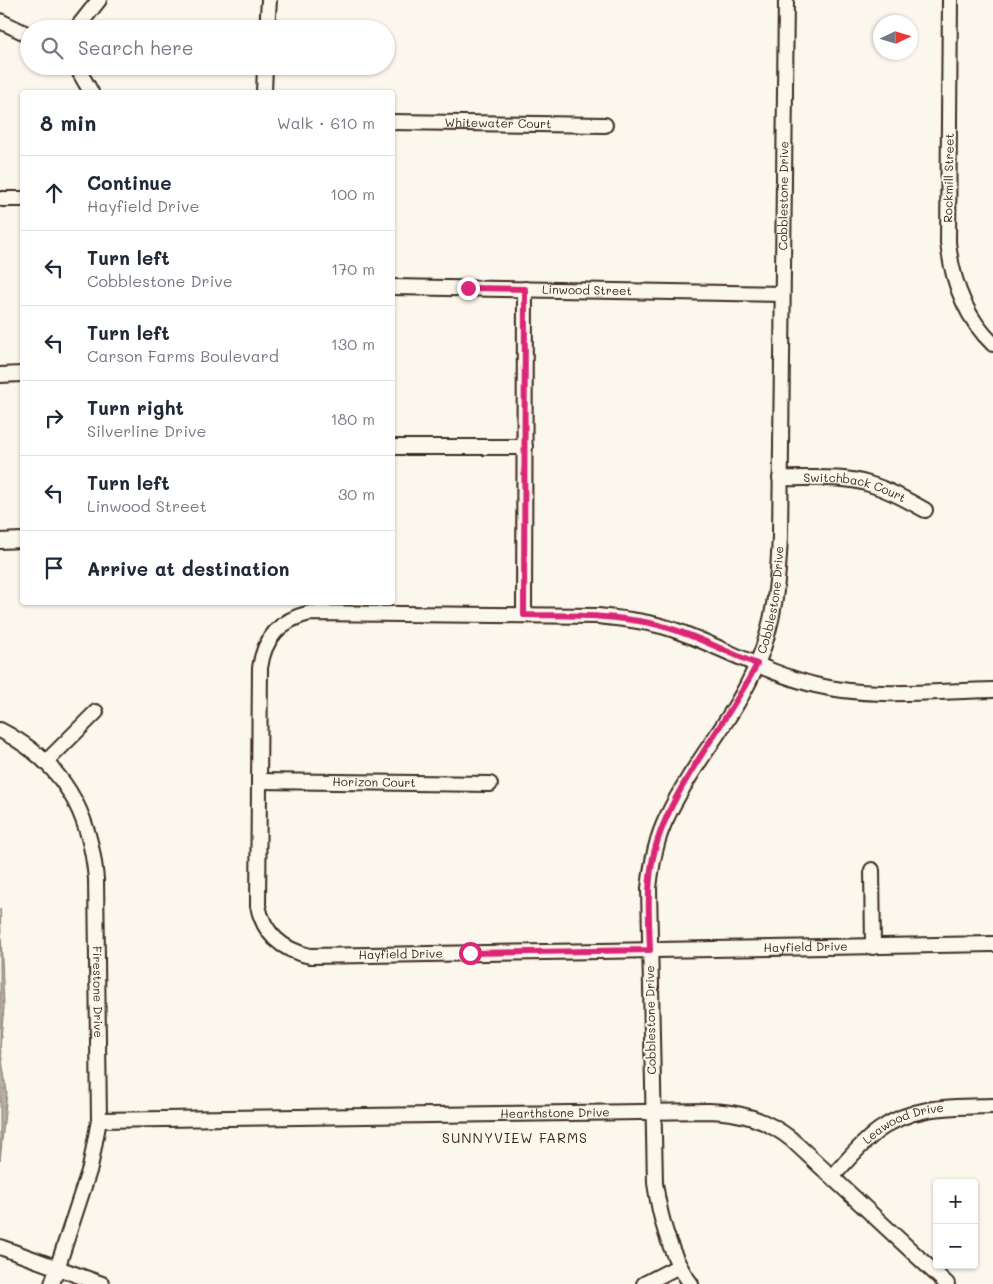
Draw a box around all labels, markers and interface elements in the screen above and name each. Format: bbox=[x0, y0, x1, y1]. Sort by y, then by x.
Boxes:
north arrow bbox=[873, 15, 918, 60]
search box bbox=[20, 20, 395, 75]
icon: search bbox=[38, 34, 66, 62]
text: Search here bbox=[78, 35, 194, 60]
text: 8 min bbox=[40, 109, 96, 136]
text: Walk · 610 m bbox=[277, 112, 375, 133]
street label: Whitewater Court bbox=[445, 114, 551, 131]
street label: Rockmill Street bbox=[939, 133, 957, 223]
street label: Cobblestone Drive bbox=[774, 141, 791, 250]
text: Continue bbox=[87, 170, 172, 195]
icon: ahead bbox=[40, 179, 68, 207]
text: 100 m bbox=[330, 183, 375, 204]
text: Hayfield Drive bbox=[87, 195, 199, 216]
text: Turn left bbox=[87, 245, 170, 270]
icon: left bbox=[40, 254, 68, 282]
text: 170 m bbox=[331, 258, 375, 279]
text: Cobblestone Drive bbox=[87, 270, 233, 291]
route end bbox=[457, 277, 480, 300]
street label: Linwood Street bbox=[542, 281, 632, 298]
text: Turn left bbox=[87, 320, 170, 345]
icon: left bbox=[40, 329, 68, 357]
text: 130 m bbox=[331, 333, 375, 354]
text: Carson Farms Boulevard bbox=[87, 345, 279, 366]
text: Turn right bbox=[87, 395, 184, 420]
icon: right bbox=[40, 404, 68, 432]
text: 180 m bbox=[330, 408, 375, 429]
text: Silverline Drive bbox=[87, 420, 206, 441]
street label: Switchback Court bbox=[803, 469, 909, 505]
text: Turn left bbox=[87, 470, 170, 495]
icon: left bbox=[40, 479, 68, 507]
text: 30 m bbox=[338, 483, 375, 504]
text: Linwood Street bbox=[87, 495, 207, 516]
street label: Cobblestone Drive bbox=[753, 546, 787, 656]
icon: arrive bbox=[40, 554, 68, 582]
text: Arrive at destination bbox=[87, 556, 290, 581]
street label: Horizon Court bbox=[332, 773, 416, 790]
street label: Hayfield Drive bbox=[763, 938, 848, 955]
route start bbox=[459, 942, 482, 965]
street label: Hayfield Drive bbox=[358, 945, 443, 962]
street label: Firestone Drive bbox=[90, 946, 107, 1038]
street label: Cobblestone Drive bbox=[641, 965, 659, 1075]
street label: Leawood Drive bbox=[859, 1099, 945, 1147]
street label: Hearthstone Drive bbox=[500, 1103, 610, 1121]
district label: SUNNYVIEW FARMS bbox=[442, 1128, 588, 1147]
map controls bbox=[933, 1179, 978, 1269]
button: + bbox=[933, 1179, 978, 1224]
button: − bbox=[933, 1224, 978, 1269]

